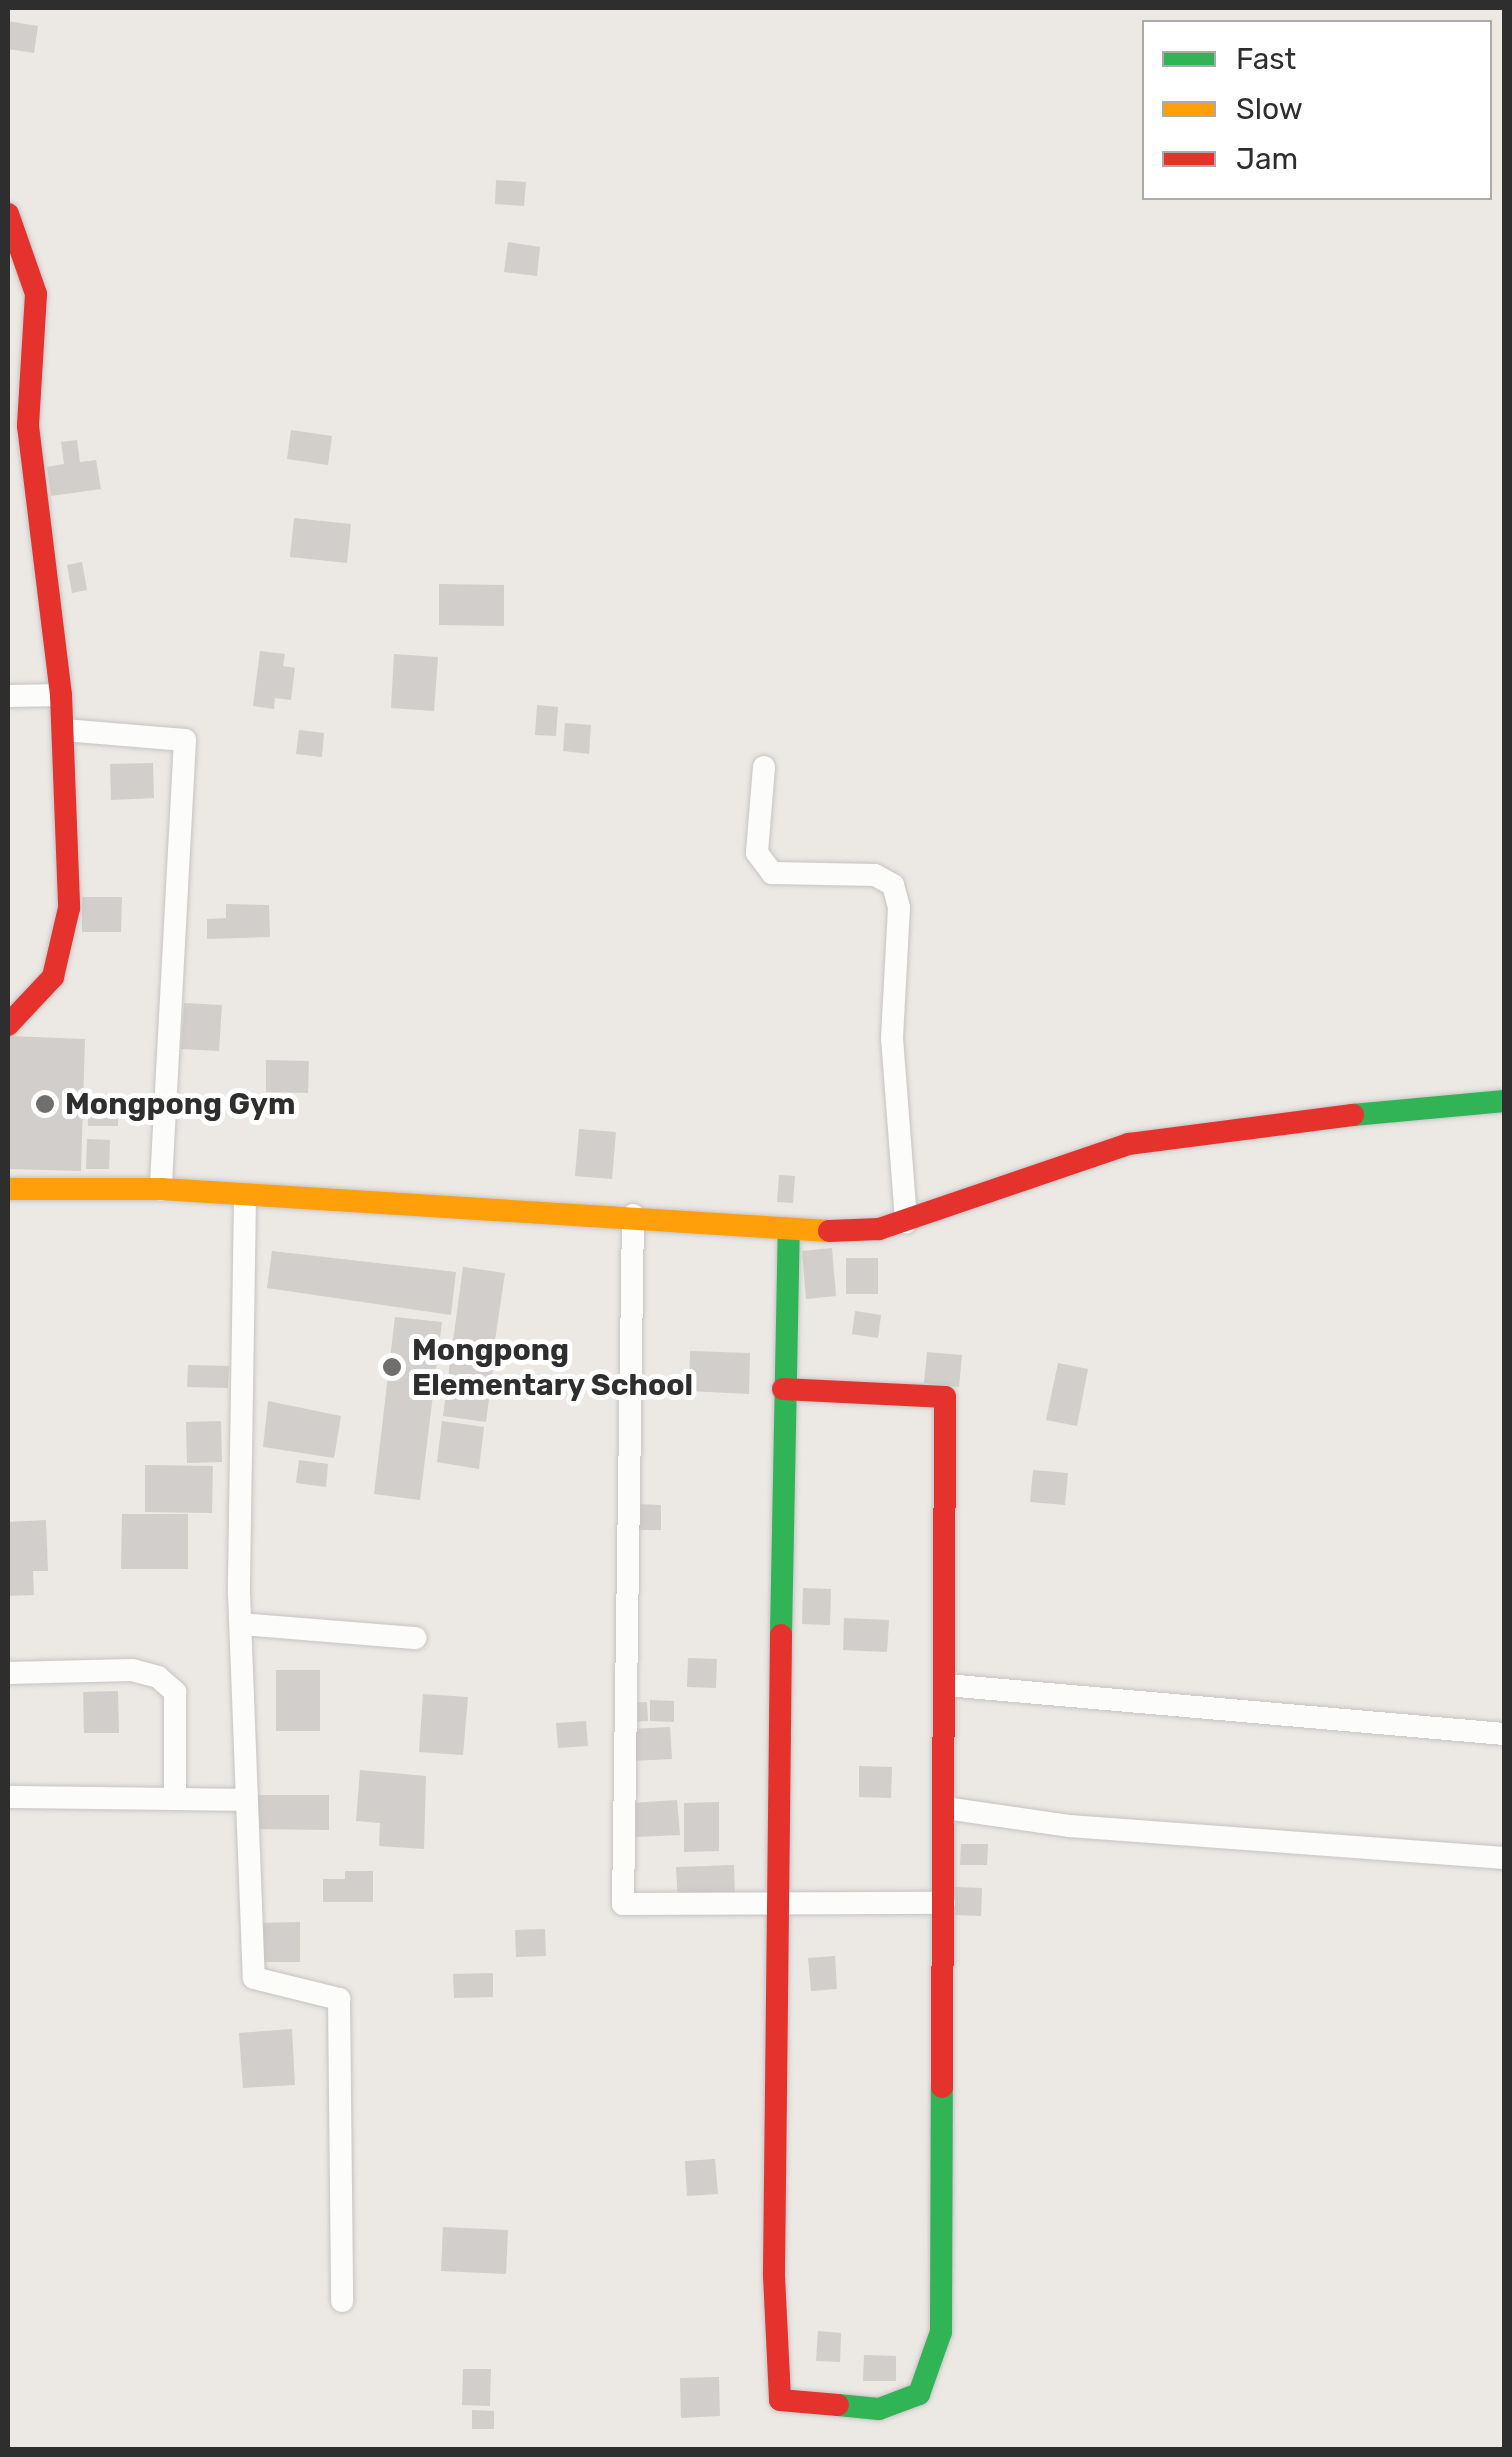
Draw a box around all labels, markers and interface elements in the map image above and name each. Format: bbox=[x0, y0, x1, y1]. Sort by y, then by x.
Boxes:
legend bbox=[1142, 20, 1492, 200]
text: Fast bbox=[1236, 41, 1296, 77]
text: Slow bbox=[1236, 91, 1303, 127]
text: Jam bbox=[1236, 141, 1298, 177]
place label: Mongpong Gym bbox=[65, 1086, 295, 1122]
marker: Mongpong Gym bbox=[34, 1093, 56, 1115]
place label: Mongpong Elementary School bbox=[412, 1332, 694, 1402]
marker: Mongpong Elementary School bbox=[381, 1356, 403, 1378]

